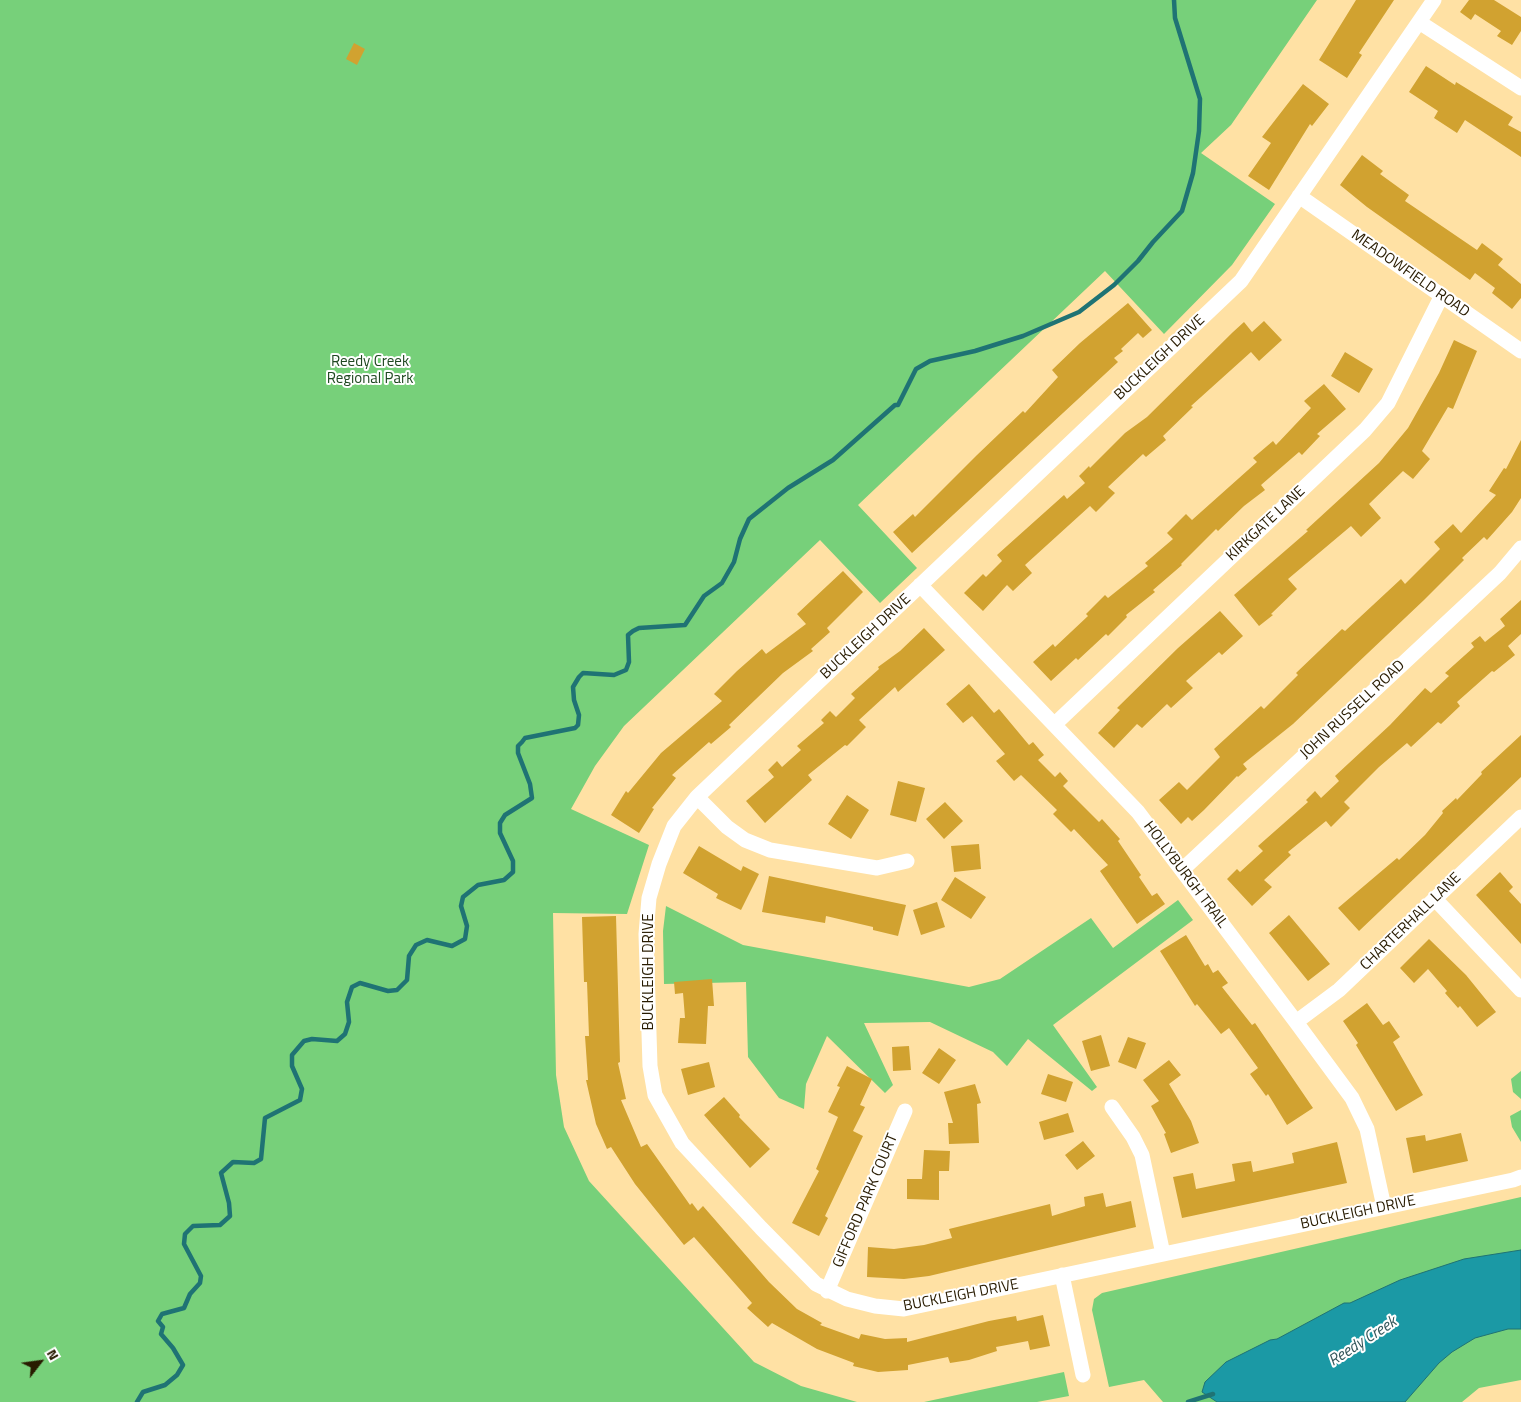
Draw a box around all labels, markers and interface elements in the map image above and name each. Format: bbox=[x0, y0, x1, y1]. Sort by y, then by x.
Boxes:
street label: MEADOWFIELD ROAD bbox=[1347, 226, 1473, 322]
street label: BUCKLEIGH DRIVE bbox=[1111, 312, 1209, 404]
park label: Reedy Creek Regional Park bbox=[327, 353, 413, 388]
street label: KIRKGATE LANE bbox=[1223, 483, 1309, 565]
street label: BUCKLEIGH DRIVE bbox=[817, 591, 915, 683]
street label: JOHN RUSSELL ROAD bbox=[1297, 657, 1409, 763]
street label: HOLLYBURGH TRAIL bbox=[1139, 818, 1231, 932]
street label: CHARTERHALL LANE bbox=[1357, 869, 1465, 975]
street label: BUCKLEIGH DRIVE bbox=[640, 913, 658, 1031]
street label: GIFFORD PARK COURT bbox=[830, 1131, 902, 1271]
street label: BUCKLEIGH DRIVE bbox=[1299, 1192, 1417, 1234]
street label: BUCKLEIGH DRIVE bbox=[902, 1276, 1020, 1316]
water label: Reedy Creek bbox=[1325, 1313, 1401, 1371]
north arrow bbox=[15, 1337, 65, 1387]
text: N bbox=[42, 1345, 65, 1364]

